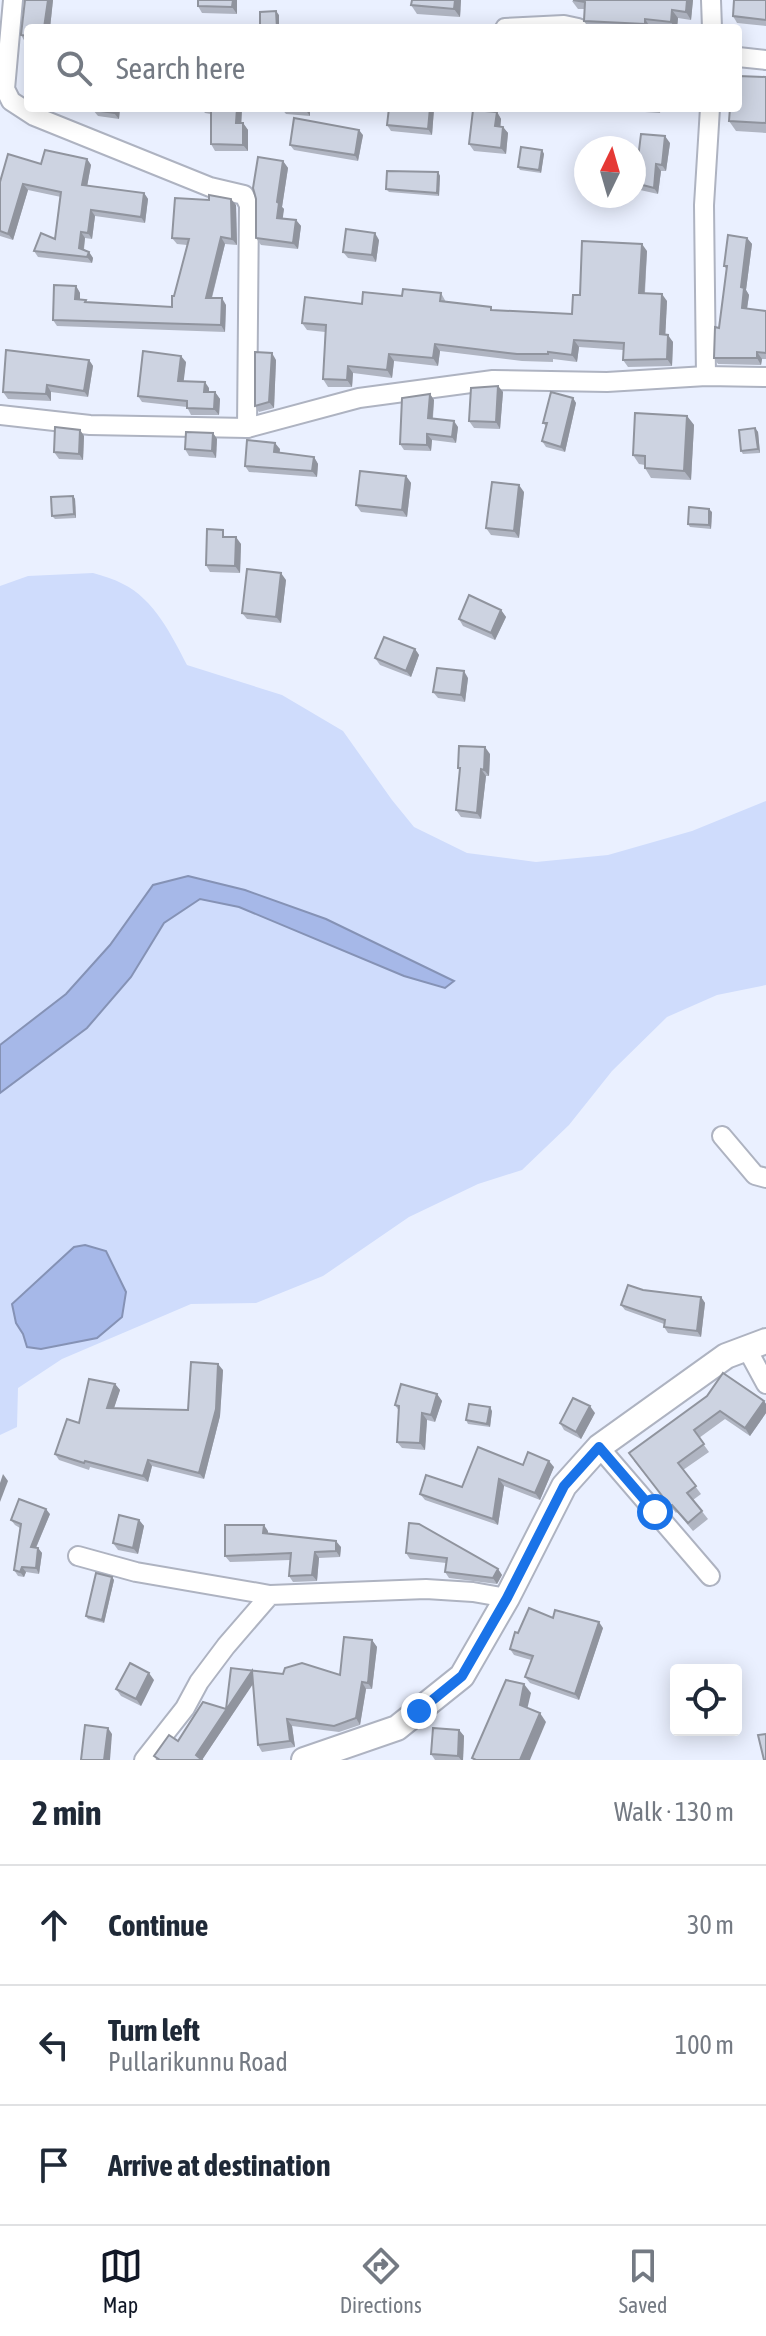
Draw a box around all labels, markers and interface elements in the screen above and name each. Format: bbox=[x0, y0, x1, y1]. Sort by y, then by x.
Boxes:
search box bbox=[24, 24, 742, 112]
icon: search bbox=[52, 46, 96, 90]
text: Search here bbox=[116, 51, 245, 85]
north arrow bbox=[574, 136, 646, 208]
route start bbox=[637, 1494, 673, 1530]
map controls bbox=[670, 1664, 742, 1736]
button: locate bbox=[670, 1664, 742, 1736]
route end bbox=[401, 1693, 437, 1729]
text: 2 min bbox=[32, 1793, 101, 1832]
text: Walk · 130 m bbox=[614, 1797, 734, 1827]
icon: ahead bbox=[32, 1903, 76, 1947]
text: Continue bbox=[108, 1908, 208, 1942]
text: 30 m bbox=[687, 1910, 734, 1940]
text: Turn left bbox=[108, 2013, 200, 2047]
icon: left bbox=[32, 2023, 76, 2067]
text: 100 m bbox=[675, 2030, 734, 2060]
text: Pullarikunnu Road bbox=[108, 2047, 288, 2077]
icon: arrive bbox=[32, 2143, 76, 2187]
text: Arrive at destination bbox=[108, 2148, 330, 2182]
tab: Map bbox=[99, 2244, 143, 2318]
tab: Directions bbox=[340, 2244, 422, 2318]
tab: Saved bbox=[619, 2244, 667, 2318]

